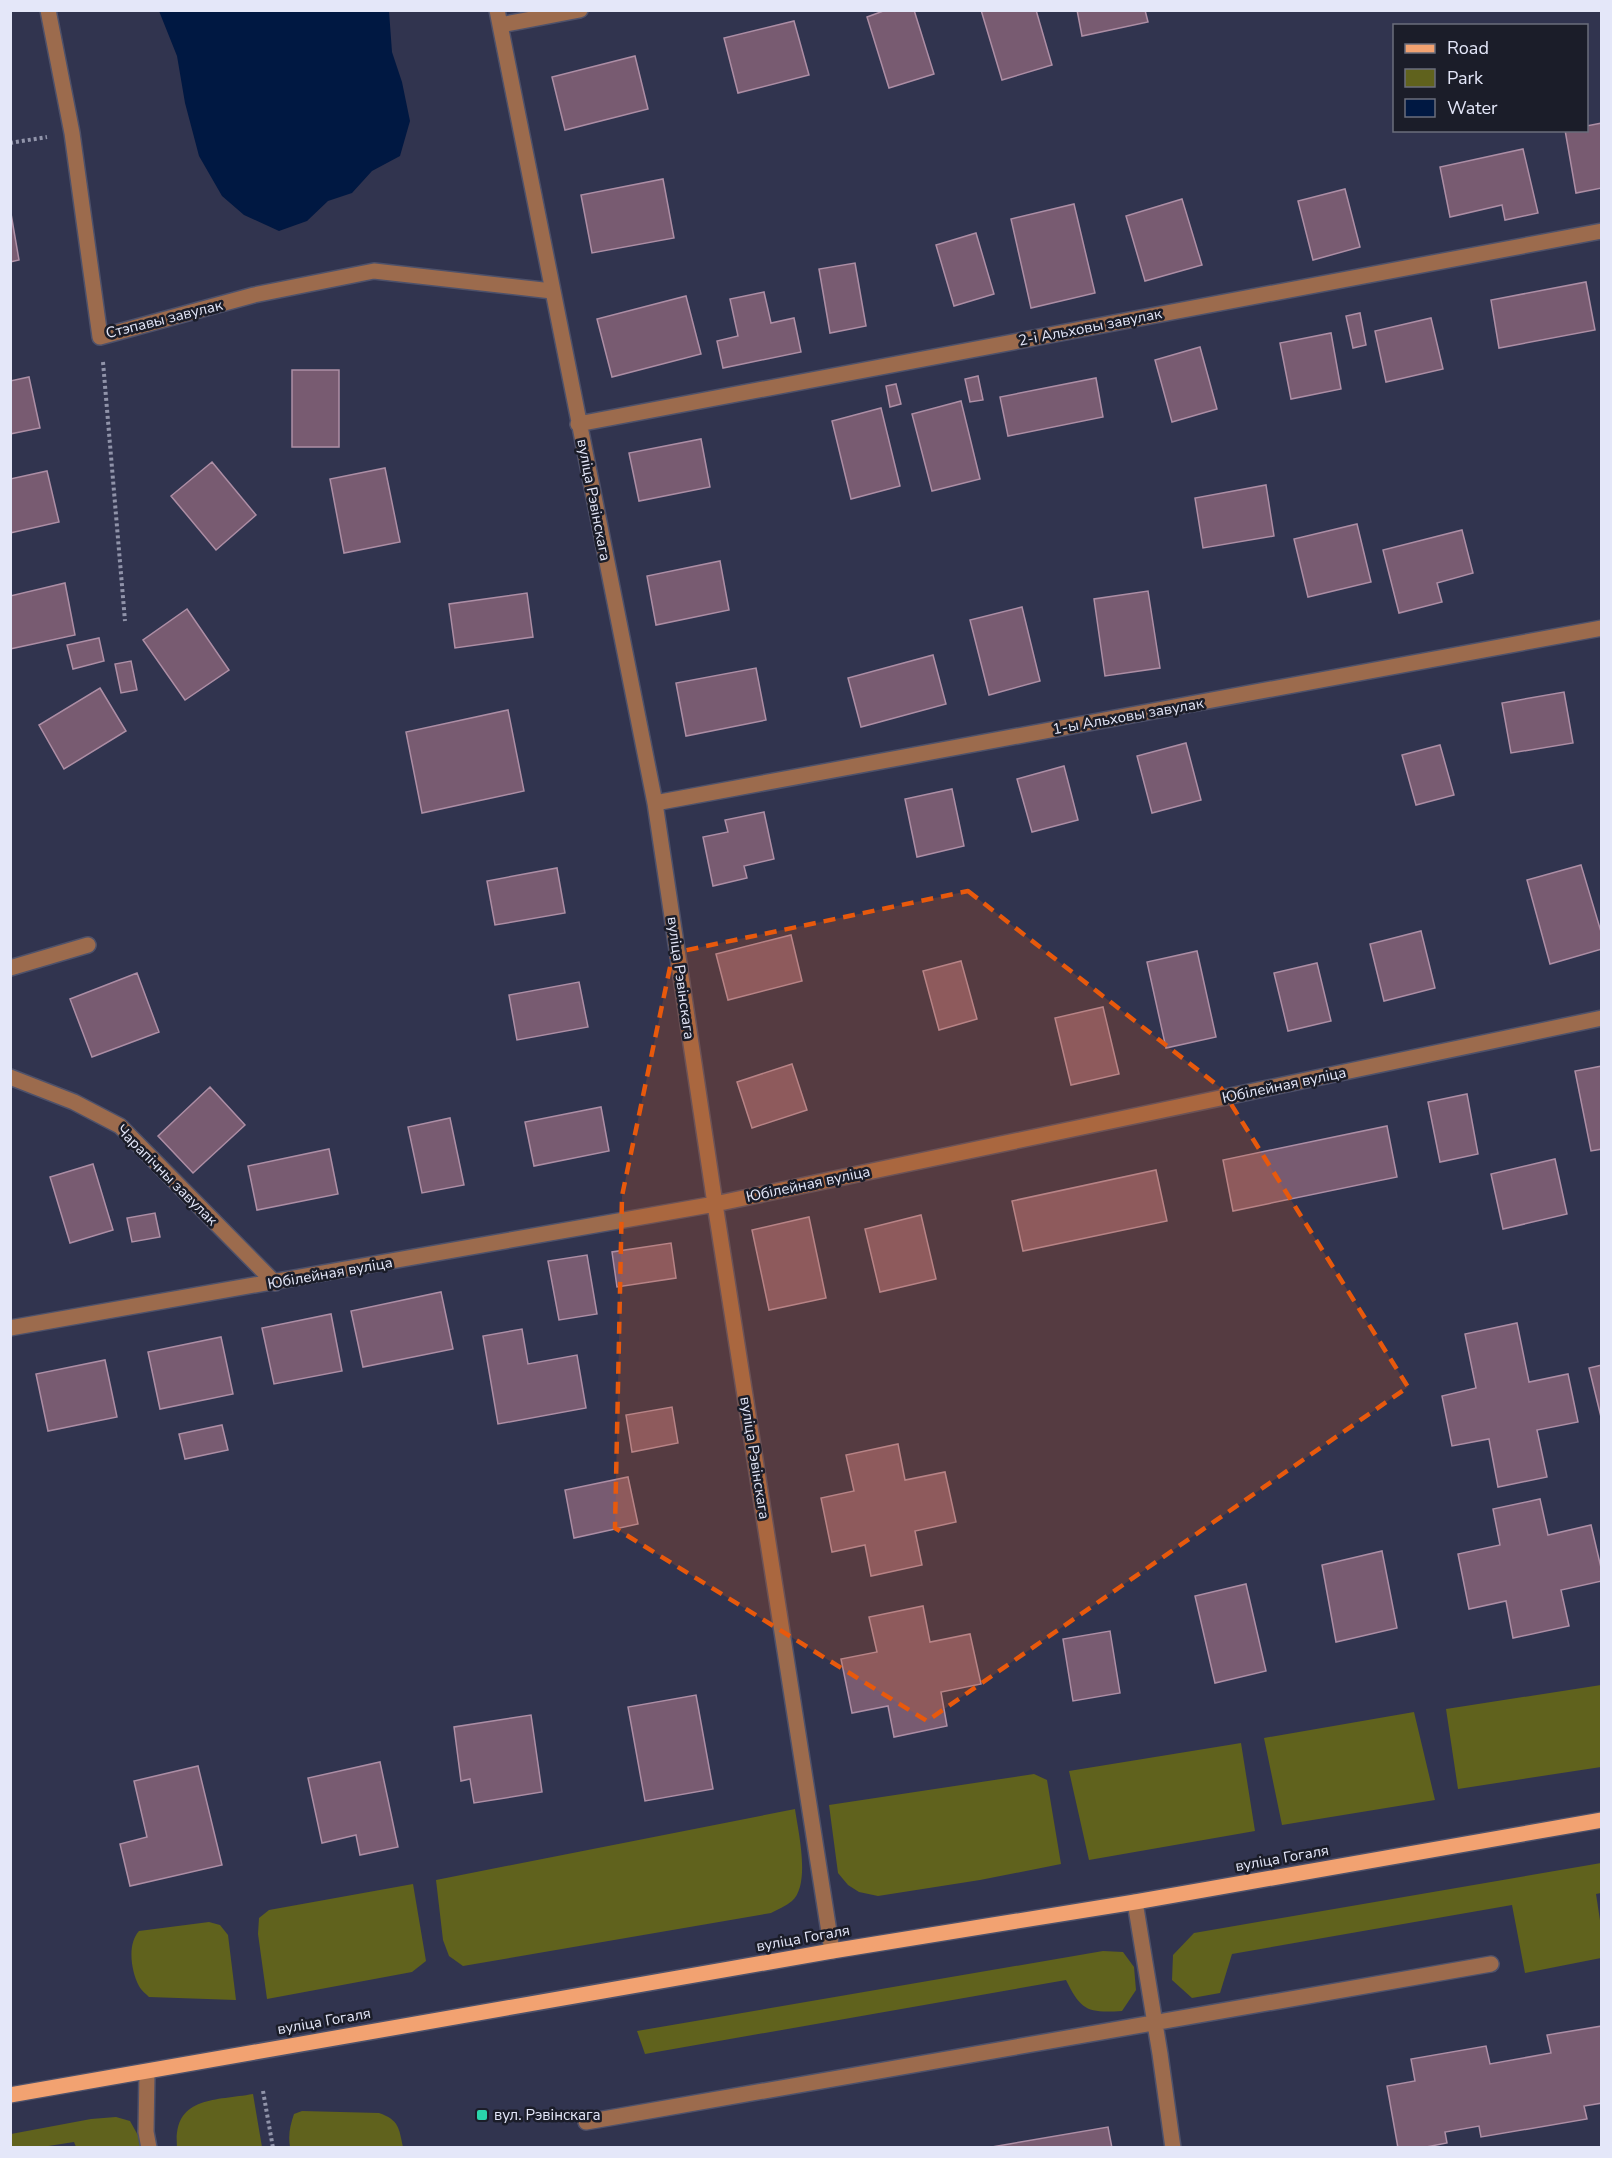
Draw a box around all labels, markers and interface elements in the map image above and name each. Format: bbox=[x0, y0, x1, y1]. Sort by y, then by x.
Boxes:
legend bbox=[1393, 24, 1588, 132]
text: Road bbox=[1447, 36, 1489, 60]
text: Park bbox=[1447, 66, 1484, 90]
text: Water bbox=[1447, 96, 1498, 120]
street label: Стэпавы завулак bbox=[104, 295, 225, 343]
street label: 2-і Альховы завулак bbox=[1017, 303, 1163, 351]
street label: вуліца Рэвінскага bbox=[572, 437, 616, 563]
street label: 1-ы Альховы завулак bbox=[1051, 693, 1205, 739]
street label: вуліца Рэвінскага bbox=[662, 915, 700, 1041]
street label: Юбілейная вуліца bbox=[1220, 1062, 1348, 1108]
street label: Чарапічны завулак bbox=[112, 1120, 222, 1230]
street label: Юбілейная вуліца bbox=[744, 1161, 872, 1207]
street label: Юбілейная вуліца bbox=[266, 1252, 394, 1294]
street label: вуліца Рэвінскага bbox=[735, 1395, 775, 1521]
street label: вуліца Гогаля bbox=[1234, 1840, 1330, 1876]
street label: вуліца Гогаля bbox=[755, 1920, 851, 1956]
street label: вуліца Гогаля bbox=[276, 2003, 372, 2039]
place label: вул. Рэвінскага bbox=[494, 2105, 601, 2125]
marker: вул. Рэвінскага bbox=[475, 2108, 489, 2122]

